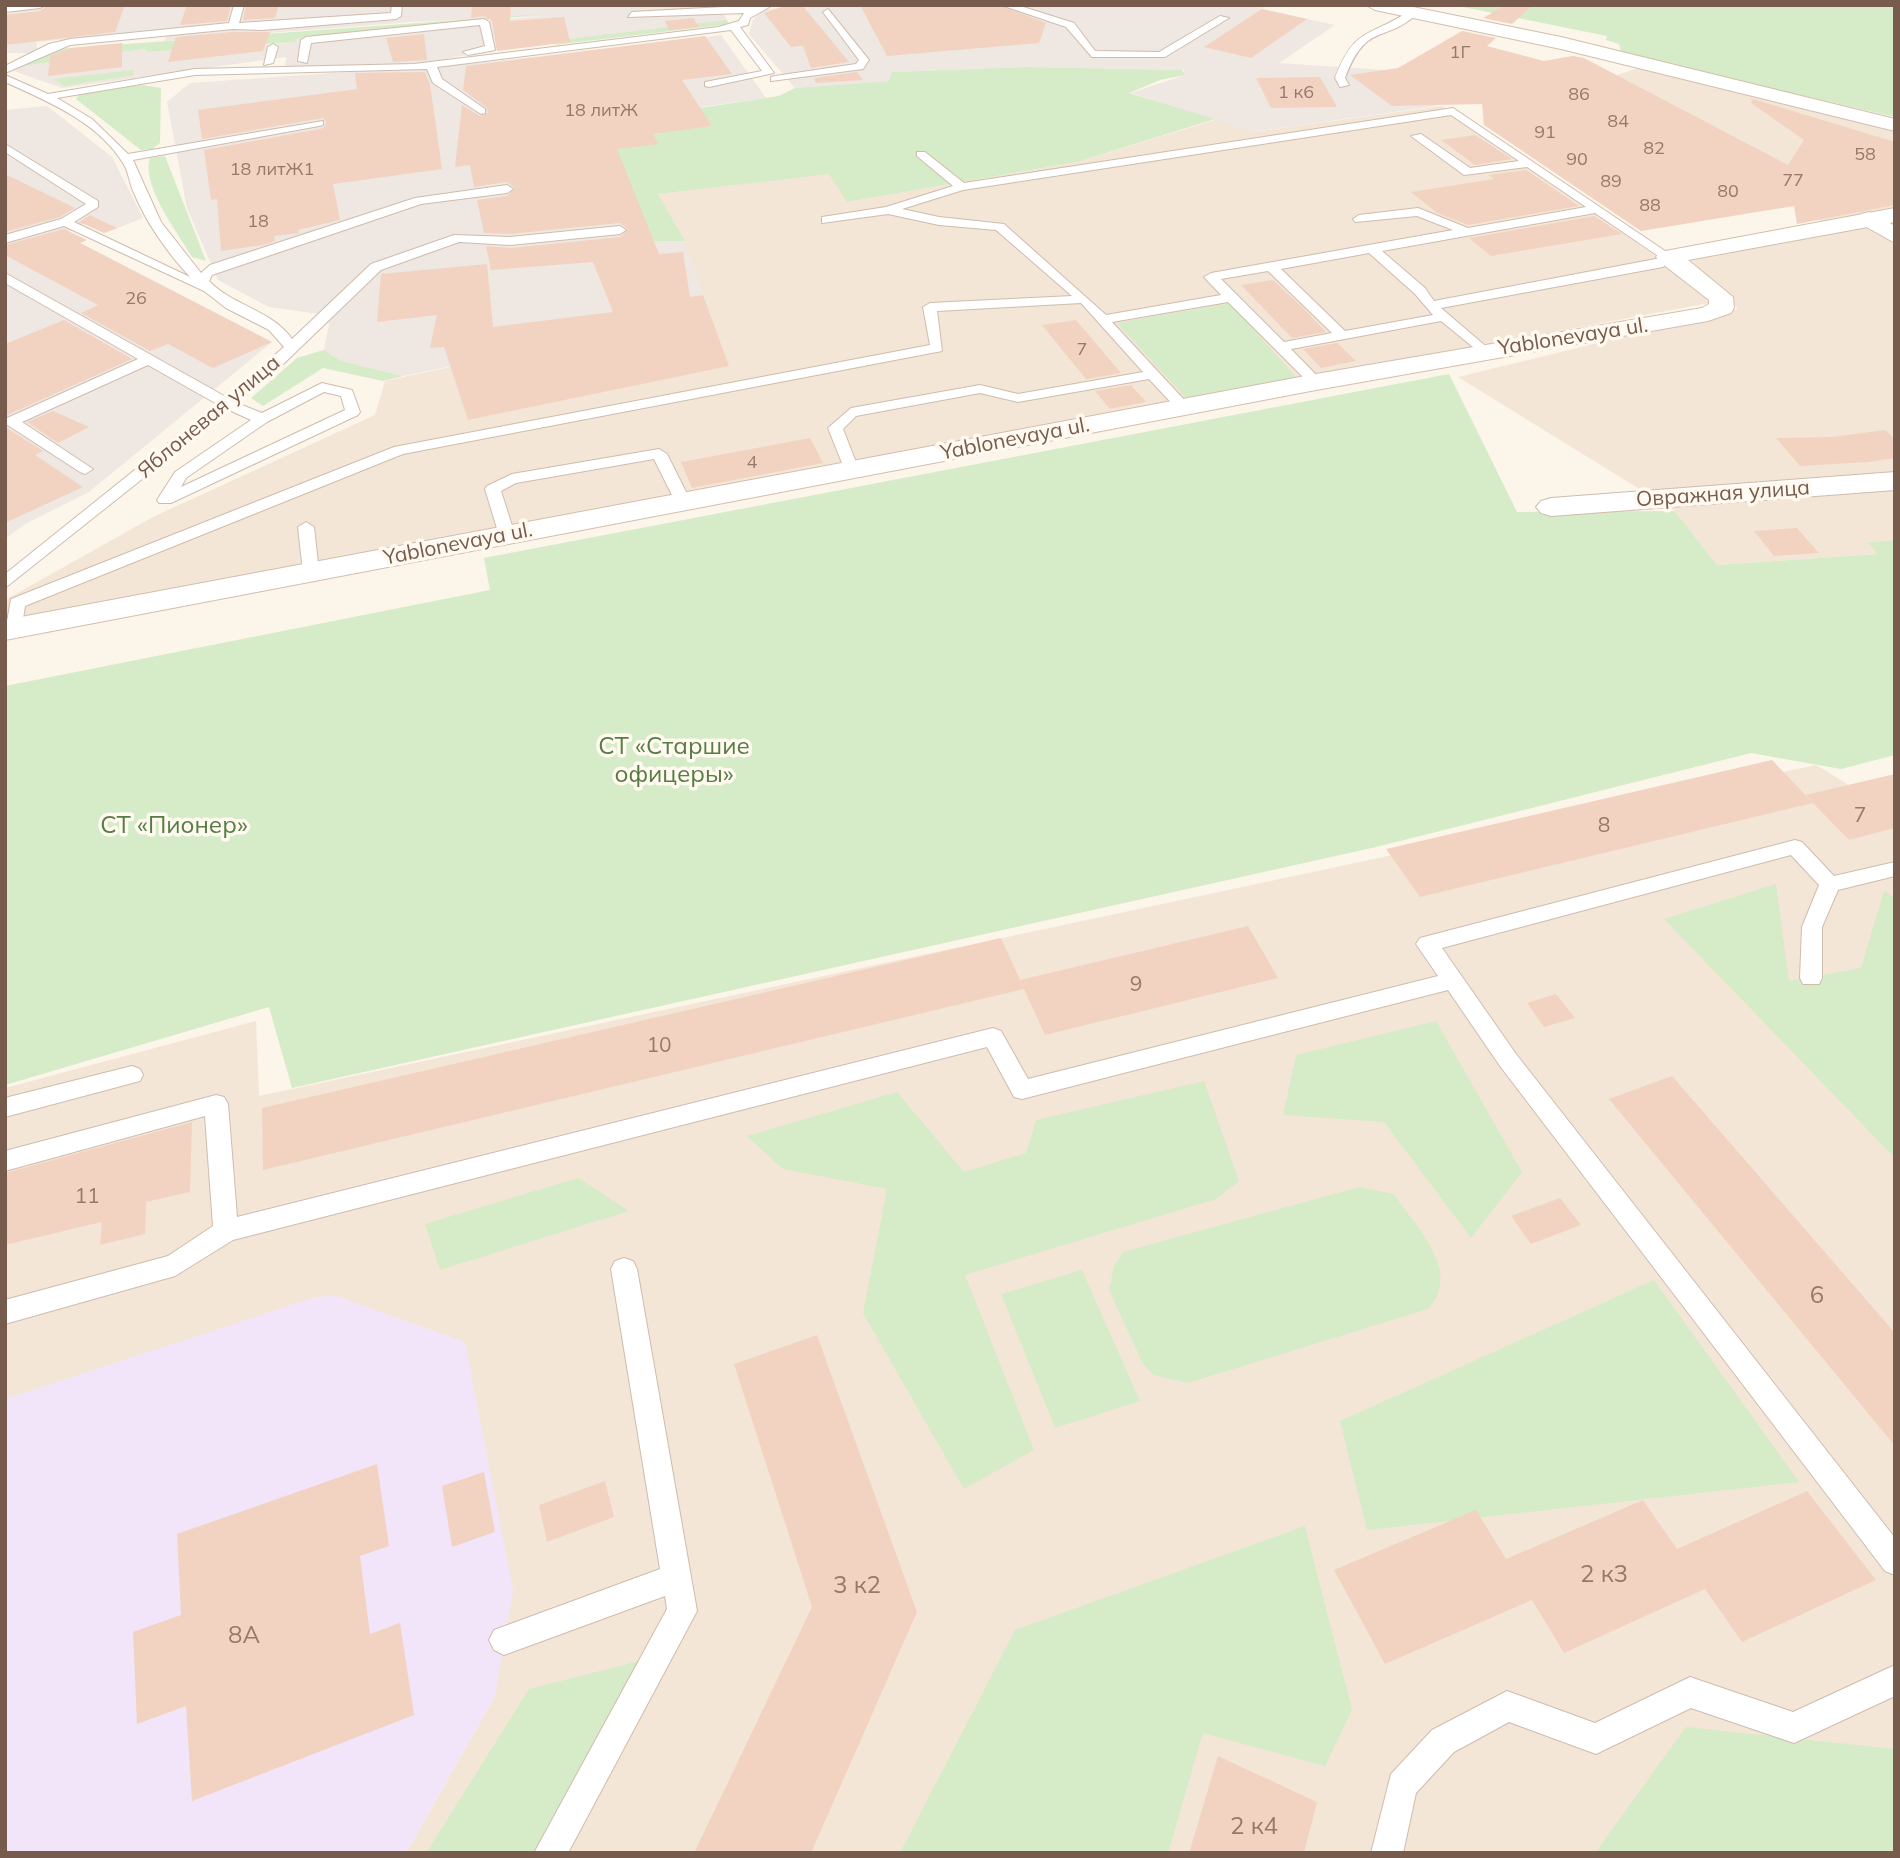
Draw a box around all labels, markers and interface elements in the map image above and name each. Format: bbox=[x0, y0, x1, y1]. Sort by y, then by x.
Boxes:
house number: 1Г bbox=[1450, 42, 1470, 64]
house number: 1 к6 bbox=[1278, 82, 1314, 104]
house number: 86 bbox=[1568, 84, 1590, 106]
house number: 18 литЖ bbox=[564, 100, 638, 122]
house number: 84 bbox=[1607, 111, 1629, 133]
house number: 91 bbox=[1534, 122, 1556, 144]
house number: 82 bbox=[1643, 138, 1665, 160]
house number: 58 bbox=[1854, 144, 1876, 166]
house number: 90 bbox=[1566, 149, 1588, 171]
house number: 18 литЖ1 bbox=[230, 159, 314, 181]
house number: 77 bbox=[1782, 170, 1804, 192]
house number: 89 bbox=[1600, 171, 1622, 193]
house number: 80 bbox=[1717, 181, 1739, 203]
house number: 88 bbox=[1639, 195, 1661, 217]
house number: 18 bbox=[247, 211, 269, 233]
house number: 26 bbox=[125, 288, 147, 310]
street label: Yablonevaya ul. bbox=[1496, 313, 1650, 361]
house number: 7 bbox=[1077, 339, 1087, 361]
street label: Яблоневая улица bbox=[133, 350, 285, 484]
street label: Yablonevaya ul. bbox=[938, 412, 1092, 466]
house number: 4 bbox=[747, 452, 757, 474]
street label: Овражная улица bbox=[1635, 475, 1811, 513]
street label: Yablonevaya ul. bbox=[381, 517, 535, 571]
park label: СТ «Старшие офицеры» bbox=[598, 733, 750, 789]
house number: 7 bbox=[1854, 803, 1866, 829]
park label: СТ «Пионер» bbox=[100, 812, 248, 840]
house number: 8 bbox=[1598, 813, 1610, 839]
house number: 9 bbox=[1130, 972, 1142, 998]
house number: 10 bbox=[646, 1033, 672, 1059]
house number: 11 bbox=[74, 1184, 100, 1210]
house number: 6 bbox=[1810, 1282, 1824, 1310]
house number: 2 к3 bbox=[1580, 1561, 1628, 1589]
house number: 3 к2 bbox=[833, 1572, 881, 1600]
house number: 8А bbox=[228, 1622, 260, 1650]
house number: 2 к4 bbox=[1230, 1813, 1278, 1841]

